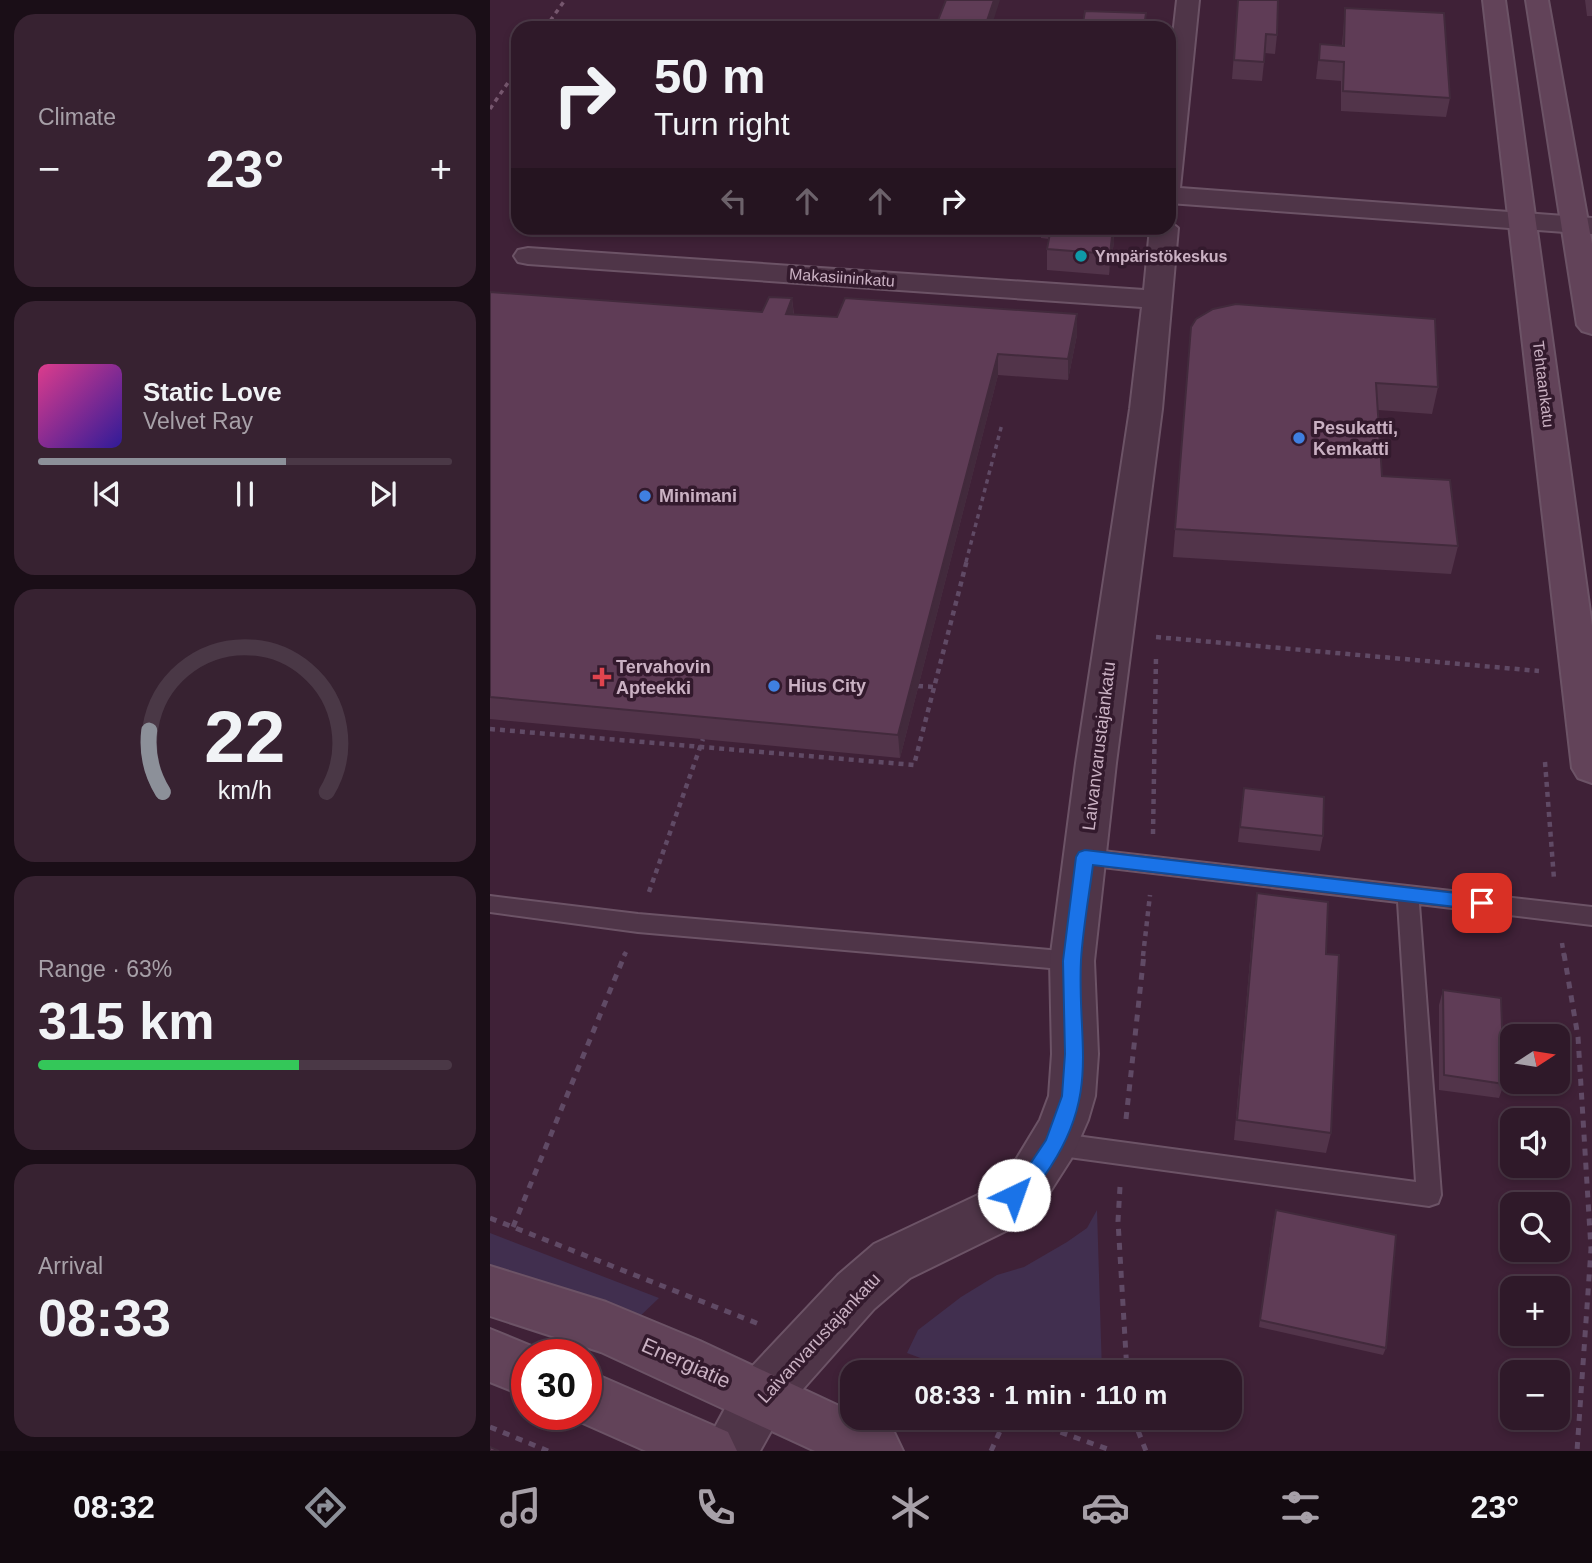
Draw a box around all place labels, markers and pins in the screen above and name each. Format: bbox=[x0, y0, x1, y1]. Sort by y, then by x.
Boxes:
marker: Ympäristökeskus bbox=[1073, 248, 1089, 264]
place label: Ympäristökeskus bbox=[1095, 248, 1228, 265]
place label: Pesukatti, Kemkatti bbox=[1313, 418, 1398, 459]
marker: Pesukatti, Kemkatti bbox=[1291, 430, 1307, 446]
place label: Minimani bbox=[659, 486, 737, 506]
marker: Minimani bbox=[637, 488, 653, 504]
place label: Tervahovin Apteekki bbox=[616, 657, 711, 698]
marker: Tervahovin Apteekki bbox=[594, 669, 610, 685]
place label: Hius City bbox=[788, 676, 866, 696]
marker: Hius City bbox=[766, 678, 782, 694]
pin bbox=[1452, 873, 1512, 933]

